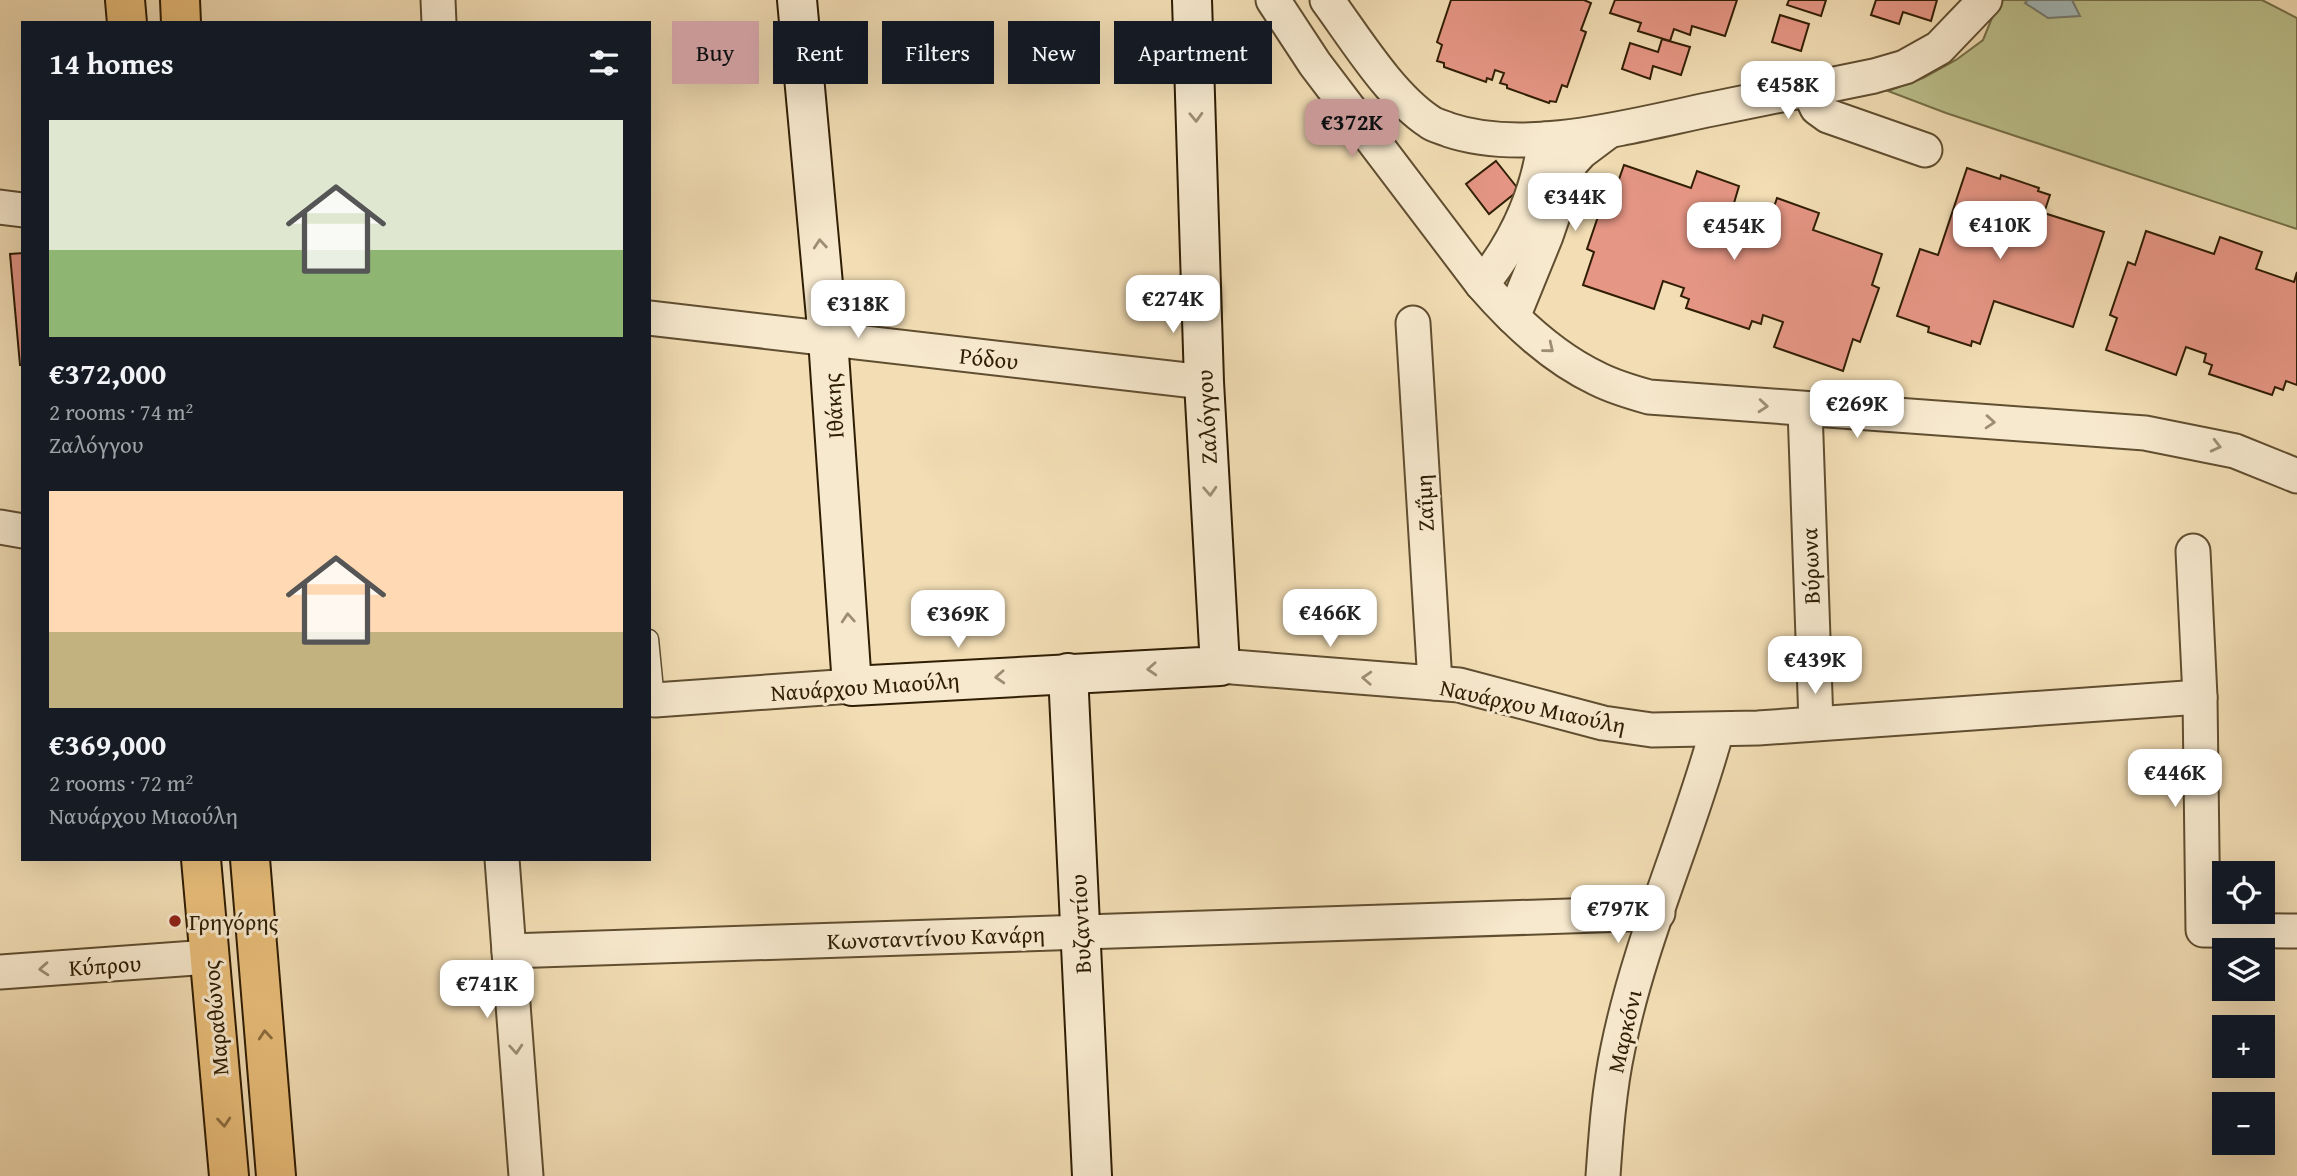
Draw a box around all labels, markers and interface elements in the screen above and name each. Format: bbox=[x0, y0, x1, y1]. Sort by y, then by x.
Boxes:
chip: Buy bbox=[672, 21, 759, 84]
chip: Rent bbox=[773, 21, 868, 84]
chip: Filters bbox=[882, 21, 994, 84]
chip: New bbox=[1008, 21, 1100, 84]
chip: Apartment bbox=[1114, 21, 1272, 84]
text: 14 homes bbox=[49, 41, 174, 85]
icon: filters bbox=[585, 44, 623, 82]
pin: €458K bbox=[1739, 61, 1837, 121]
text: €458K bbox=[1757, 67, 1819, 100]
pin: €372K bbox=[1303, 100, 1401, 159]
text: €372K bbox=[1321, 105, 1383, 138]
one-way arrow bbox=[1188, 112, 1203, 123]
icon: home bbox=[273, 166, 399, 292]
pin: €344K bbox=[1526, 174, 1624, 233]
text: €344K bbox=[1544, 179, 1606, 212]
pin: €454K bbox=[1685, 202, 1783, 262]
pin: €410K bbox=[1951, 202, 2049, 261]
text: €410K bbox=[1969, 207, 2031, 240]
text: €454K bbox=[1703, 208, 1765, 241]
one-way arrow bbox=[813, 239, 828, 250]
pin: €274K bbox=[1124, 276, 1222, 335]
pin: €318K bbox=[809, 280, 907, 340]
text: €274K bbox=[1142, 281, 1204, 314]
text: €318K bbox=[827, 286, 889, 319]
street label: Ρόδου bbox=[958, 339, 1020, 378]
one-way arrow bbox=[1540, 340, 1553, 352]
text: €372,000 bbox=[49, 351, 166, 395]
street label: Ζαλόγγου bbox=[1187, 369, 1225, 465]
street label: Ιθάκης bbox=[814, 372, 852, 440]
pin: €269K bbox=[1808, 380, 1906, 440]
text: €269K bbox=[1826, 386, 1888, 419]
text: 2 rooms · 74 m² bbox=[49, 395, 193, 428]
one-way arrow bbox=[1758, 398, 1769, 413]
one-way arrow bbox=[1985, 414, 1996, 429]
text: Ζαλόγγου bbox=[49, 428, 144, 461]
one-way arrow bbox=[2210, 438, 2222, 453]
street label: Ζαΐμη bbox=[1406, 474, 1442, 532]
one-way arrow bbox=[1202, 486, 1217, 497]
street label: Βύρωνα bbox=[1792, 527, 1828, 605]
icon: home bbox=[273, 537, 399, 663]
pin: €369K bbox=[909, 590, 1007, 650]
pin: €466K bbox=[1281, 590, 1379, 649]
text: €466K bbox=[1299, 595, 1361, 628]
text: €369K bbox=[927, 596, 989, 629]
one-way arrow bbox=[841, 612, 856, 623]
pin: €439K bbox=[1766, 636, 1864, 696]
text: €439K bbox=[1784, 642, 1846, 675]
one-way arrow bbox=[1146, 662, 1157, 677]
street label: Ναυάρχου Μιαούλη bbox=[770, 663, 960, 709]
one-way arrow bbox=[994, 669, 1005, 684]
street label: Ναυάρχου Μιαούλη bbox=[1437, 670, 1629, 742]
one-way arrow bbox=[1361, 671, 1372, 686]
text: €369,000 bbox=[49, 722, 166, 766]
pin: €446K bbox=[2126, 750, 2224, 809]
text: €446K bbox=[2144, 755, 2206, 788]
text: 2 rooms · 72 m² bbox=[49, 766, 193, 799]
text: Ναυάρχου Μιαούλη bbox=[49, 799, 238, 832]
map controls bbox=[2212, 861, 2275, 1155]
button: locate bbox=[2212, 861, 2275, 924]
street label: Βυζαντίου bbox=[1061, 873, 1099, 975]
pin: €797K bbox=[1569, 886, 1667, 945]
text: €797K bbox=[1587, 891, 1649, 924]
place label: Γρηγόρης bbox=[189, 905, 279, 938]
marker: Γρηγόρης bbox=[167, 913, 183, 929]
street label: Κωνσταντίνου Κανάρη bbox=[826, 917, 1046, 957]
button: layers bbox=[2212, 938, 2275, 1001]
street label: Κύπρου bbox=[68, 946, 142, 984]
street label: Μαραθώνος bbox=[193, 958, 236, 1077]
pin: €741K bbox=[438, 960, 536, 1020]
one-way arrow bbox=[38, 961, 49, 976]
text: €741K bbox=[456, 966, 518, 999]
street label: Μαρκόνι bbox=[1598, 986, 1650, 1076]
button: + bbox=[2212, 1015, 2275, 1078]
one-way arrow bbox=[258, 1029, 273, 1040]
one-way arrow bbox=[508, 1044, 523, 1055]
button: − bbox=[2212, 1092, 2275, 1155]
one-way arrow bbox=[216, 1117, 231, 1128]

